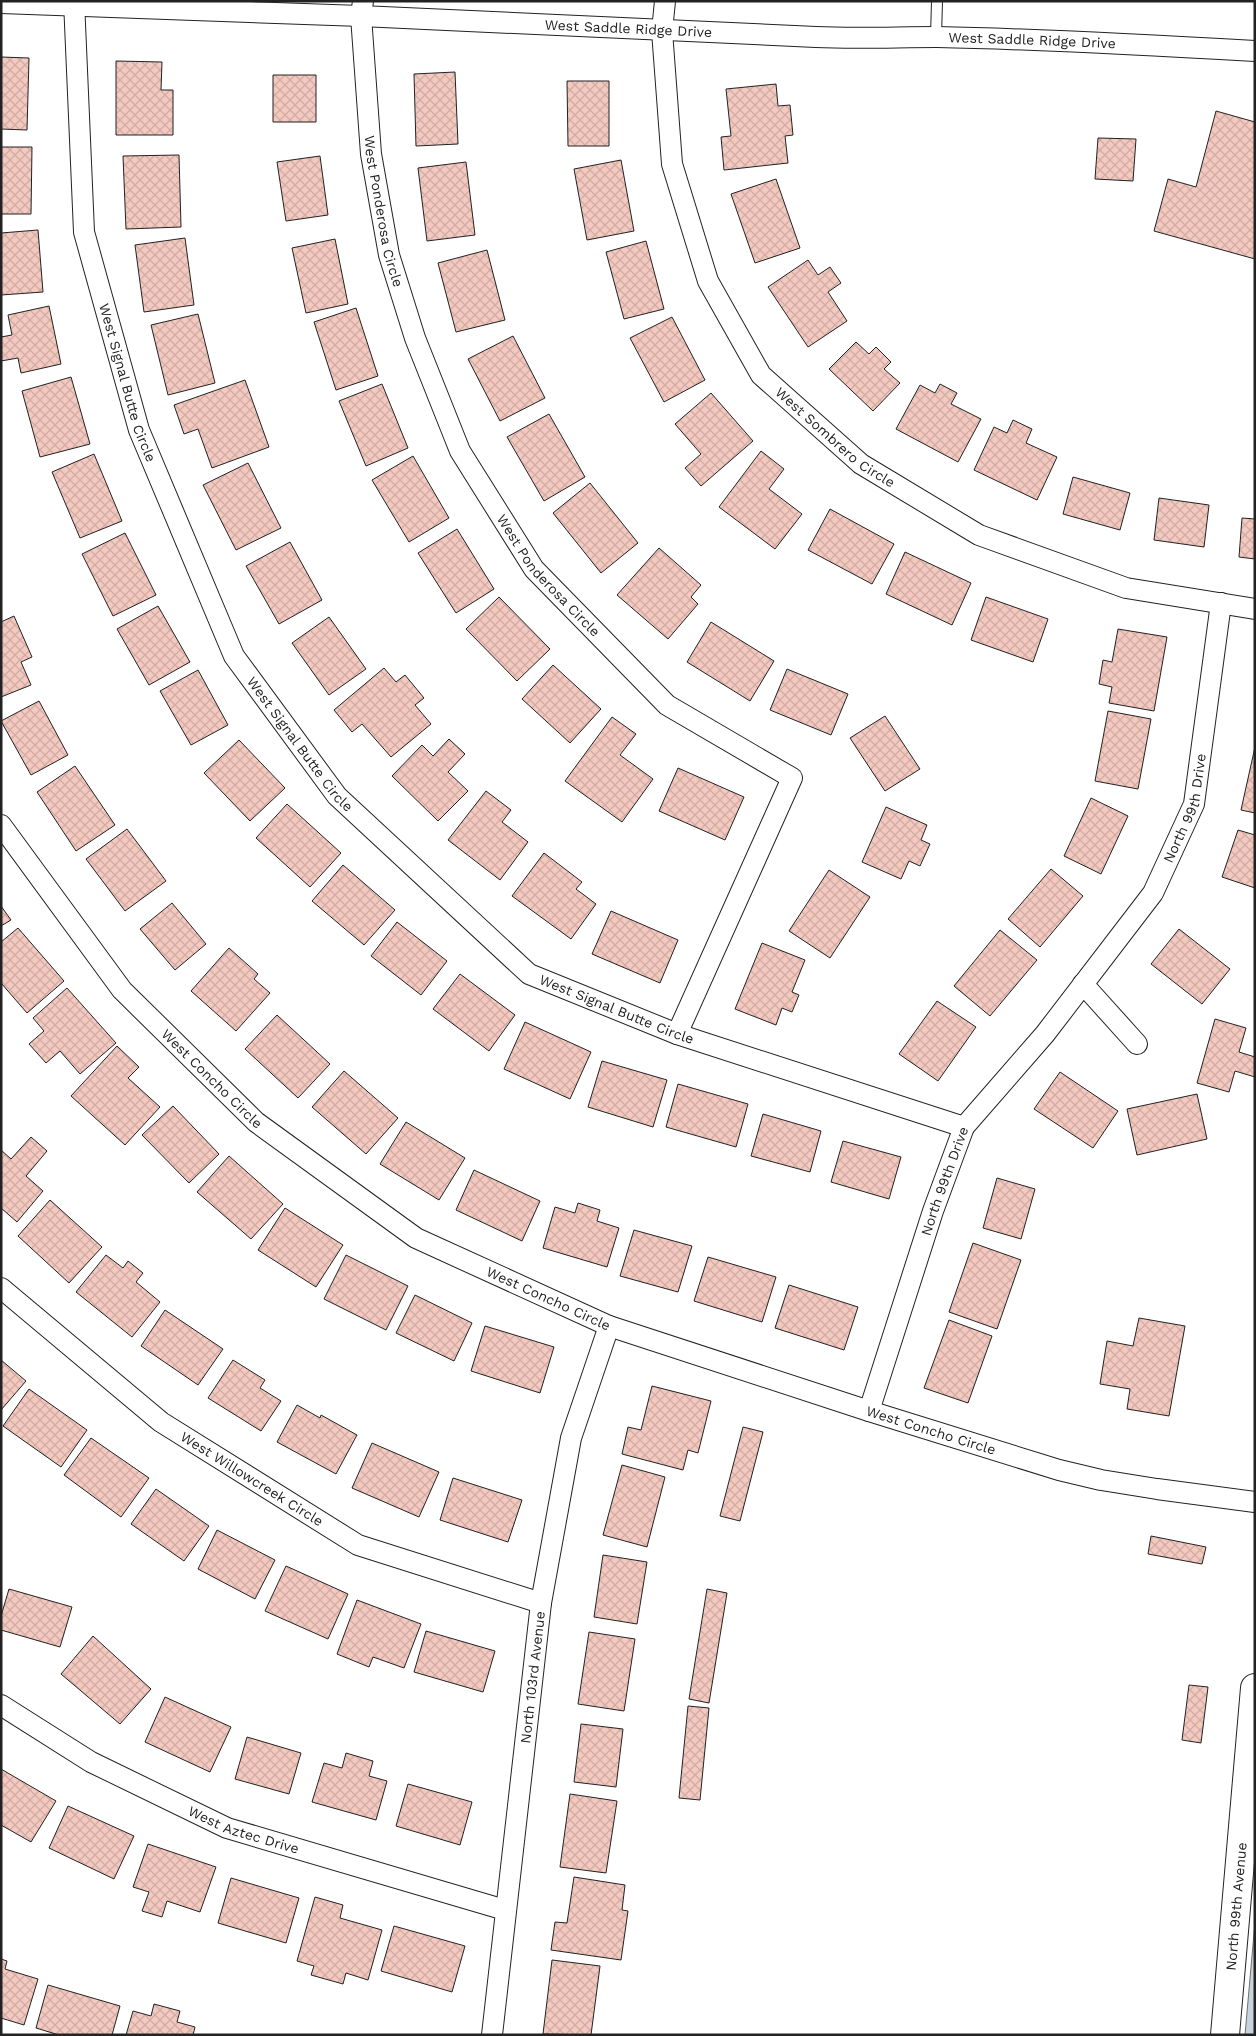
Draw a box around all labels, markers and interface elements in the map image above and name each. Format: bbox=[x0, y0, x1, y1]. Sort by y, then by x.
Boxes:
street label: West Saddle Ridge Drive bbox=[544, 16, 713, 40]
street label: West Saddle Ridge Drive bbox=[948, 29, 1116, 51]
street label: West Ponderosa Circle bbox=[362, 135, 407, 289]
street label: West Signal Butte Circle bbox=[96, 301, 159, 464]
street label: West Sombrero Circle bbox=[772, 384, 898, 491]
street label: West Ponderosa Circle bbox=[494, 511, 603, 640]
street label: West Signal Butte Circle bbox=[244, 674, 356, 815]
street label: North 99th Drive bbox=[1160, 753, 1209, 865]
street label: West Signal Butte Circle bbox=[537, 971, 696, 1047]
street label: West Concho Circle bbox=[158, 1026, 265, 1132]
street label: North 99th Drive bbox=[918, 1124, 971, 1238]
street label: West Concho Circle bbox=[484, 1263, 613, 1334]
street label: West Concho Circle bbox=[864, 1403, 998, 1458]
street label: West Willowcreek Circle bbox=[178, 1428, 326, 1529]
street label: North 103rd Avenue bbox=[517, 1610, 548, 1744]
street label: West Aztec Drive bbox=[186, 1802, 301, 1857]
street label: North 99th Avenue bbox=[1223, 1842, 1250, 1971]

